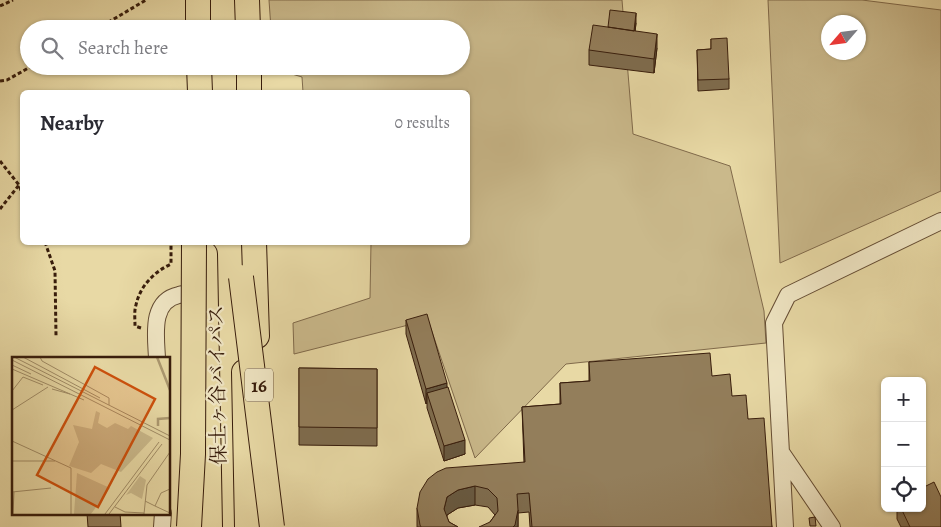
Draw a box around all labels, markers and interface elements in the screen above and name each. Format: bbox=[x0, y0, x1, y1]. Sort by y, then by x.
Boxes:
north arrow bbox=[821, 15, 866, 60]
search box bbox=[20, 20, 470, 75]
icon: search bbox=[38, 34, 66, 62]
text: Search here bbox=[78, 35, 168, 61]
text: Nearby bbox=[40, 109, 103, 137]
text: 0 results bbox=[394, 112, 450, 134]
street label: 保土ヶ谷バイパス bbox=[203, 305, 232, 465]
inset map bbox=[12, 357, 170, 514]
road number: 16 bbox=[245, 368, 273, 402]
map controls bbox=[881, 377, 926, 512]
button: + bbox=[881, 377, 926, 422]
button: − bbox=[881, 422, 926, 467]
button: locate bbox=[881, 467, 926, 512]

